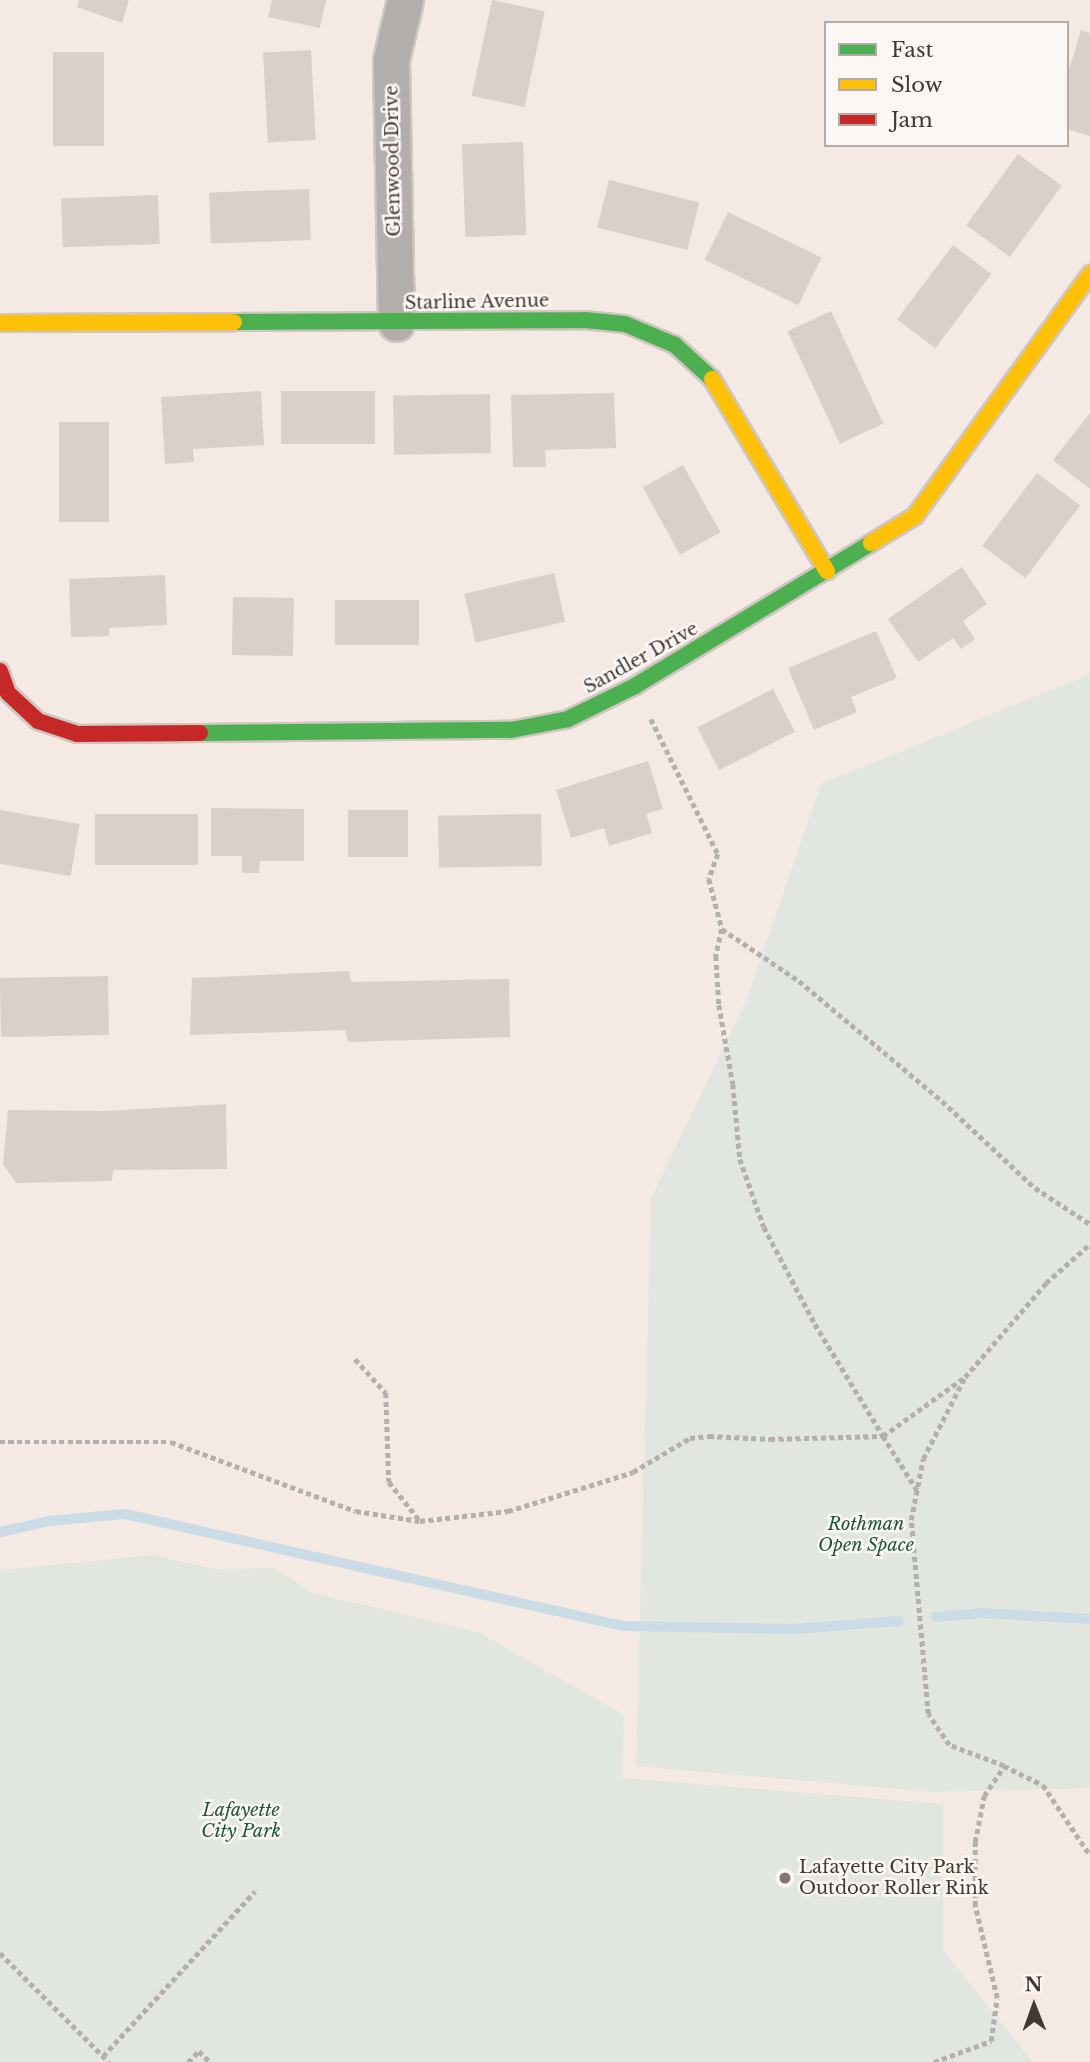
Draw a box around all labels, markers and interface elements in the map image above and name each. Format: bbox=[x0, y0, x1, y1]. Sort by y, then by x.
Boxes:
legend bbox=[824, 21, 1069, 147]
text: Fast bbox=[891, 37, 933, 63]
text: Slow bbox=[891, 72, 943, 98]
street label: Glenwood Drive bbox=[381, 85, 405, 237]
text: Jam bbox=[891, 107, 933, 133]
street label: Starline Avenue bbox=[404, 290, 550, 314]
street label: Sandler Drive bbox=[580, 618, 702, 698]
park label: Rothman Open Space bbox=[818, 1514, 914, 1556]
park label: Lafayette City Park bbox=[201, 1800, 281, 1842]
place label: Lafayette City Park Outdoor Roller Rink bbox=[799, 1857, 990, 1899]
marker: Lafayette City Park Outdoor Roller Rink bbox=[777, 1870, 793, 1886]
north arrow bbox=[999, 1971, 1069, 2041]
text: N bbox=[1024, 1973, 1043, 1996]

